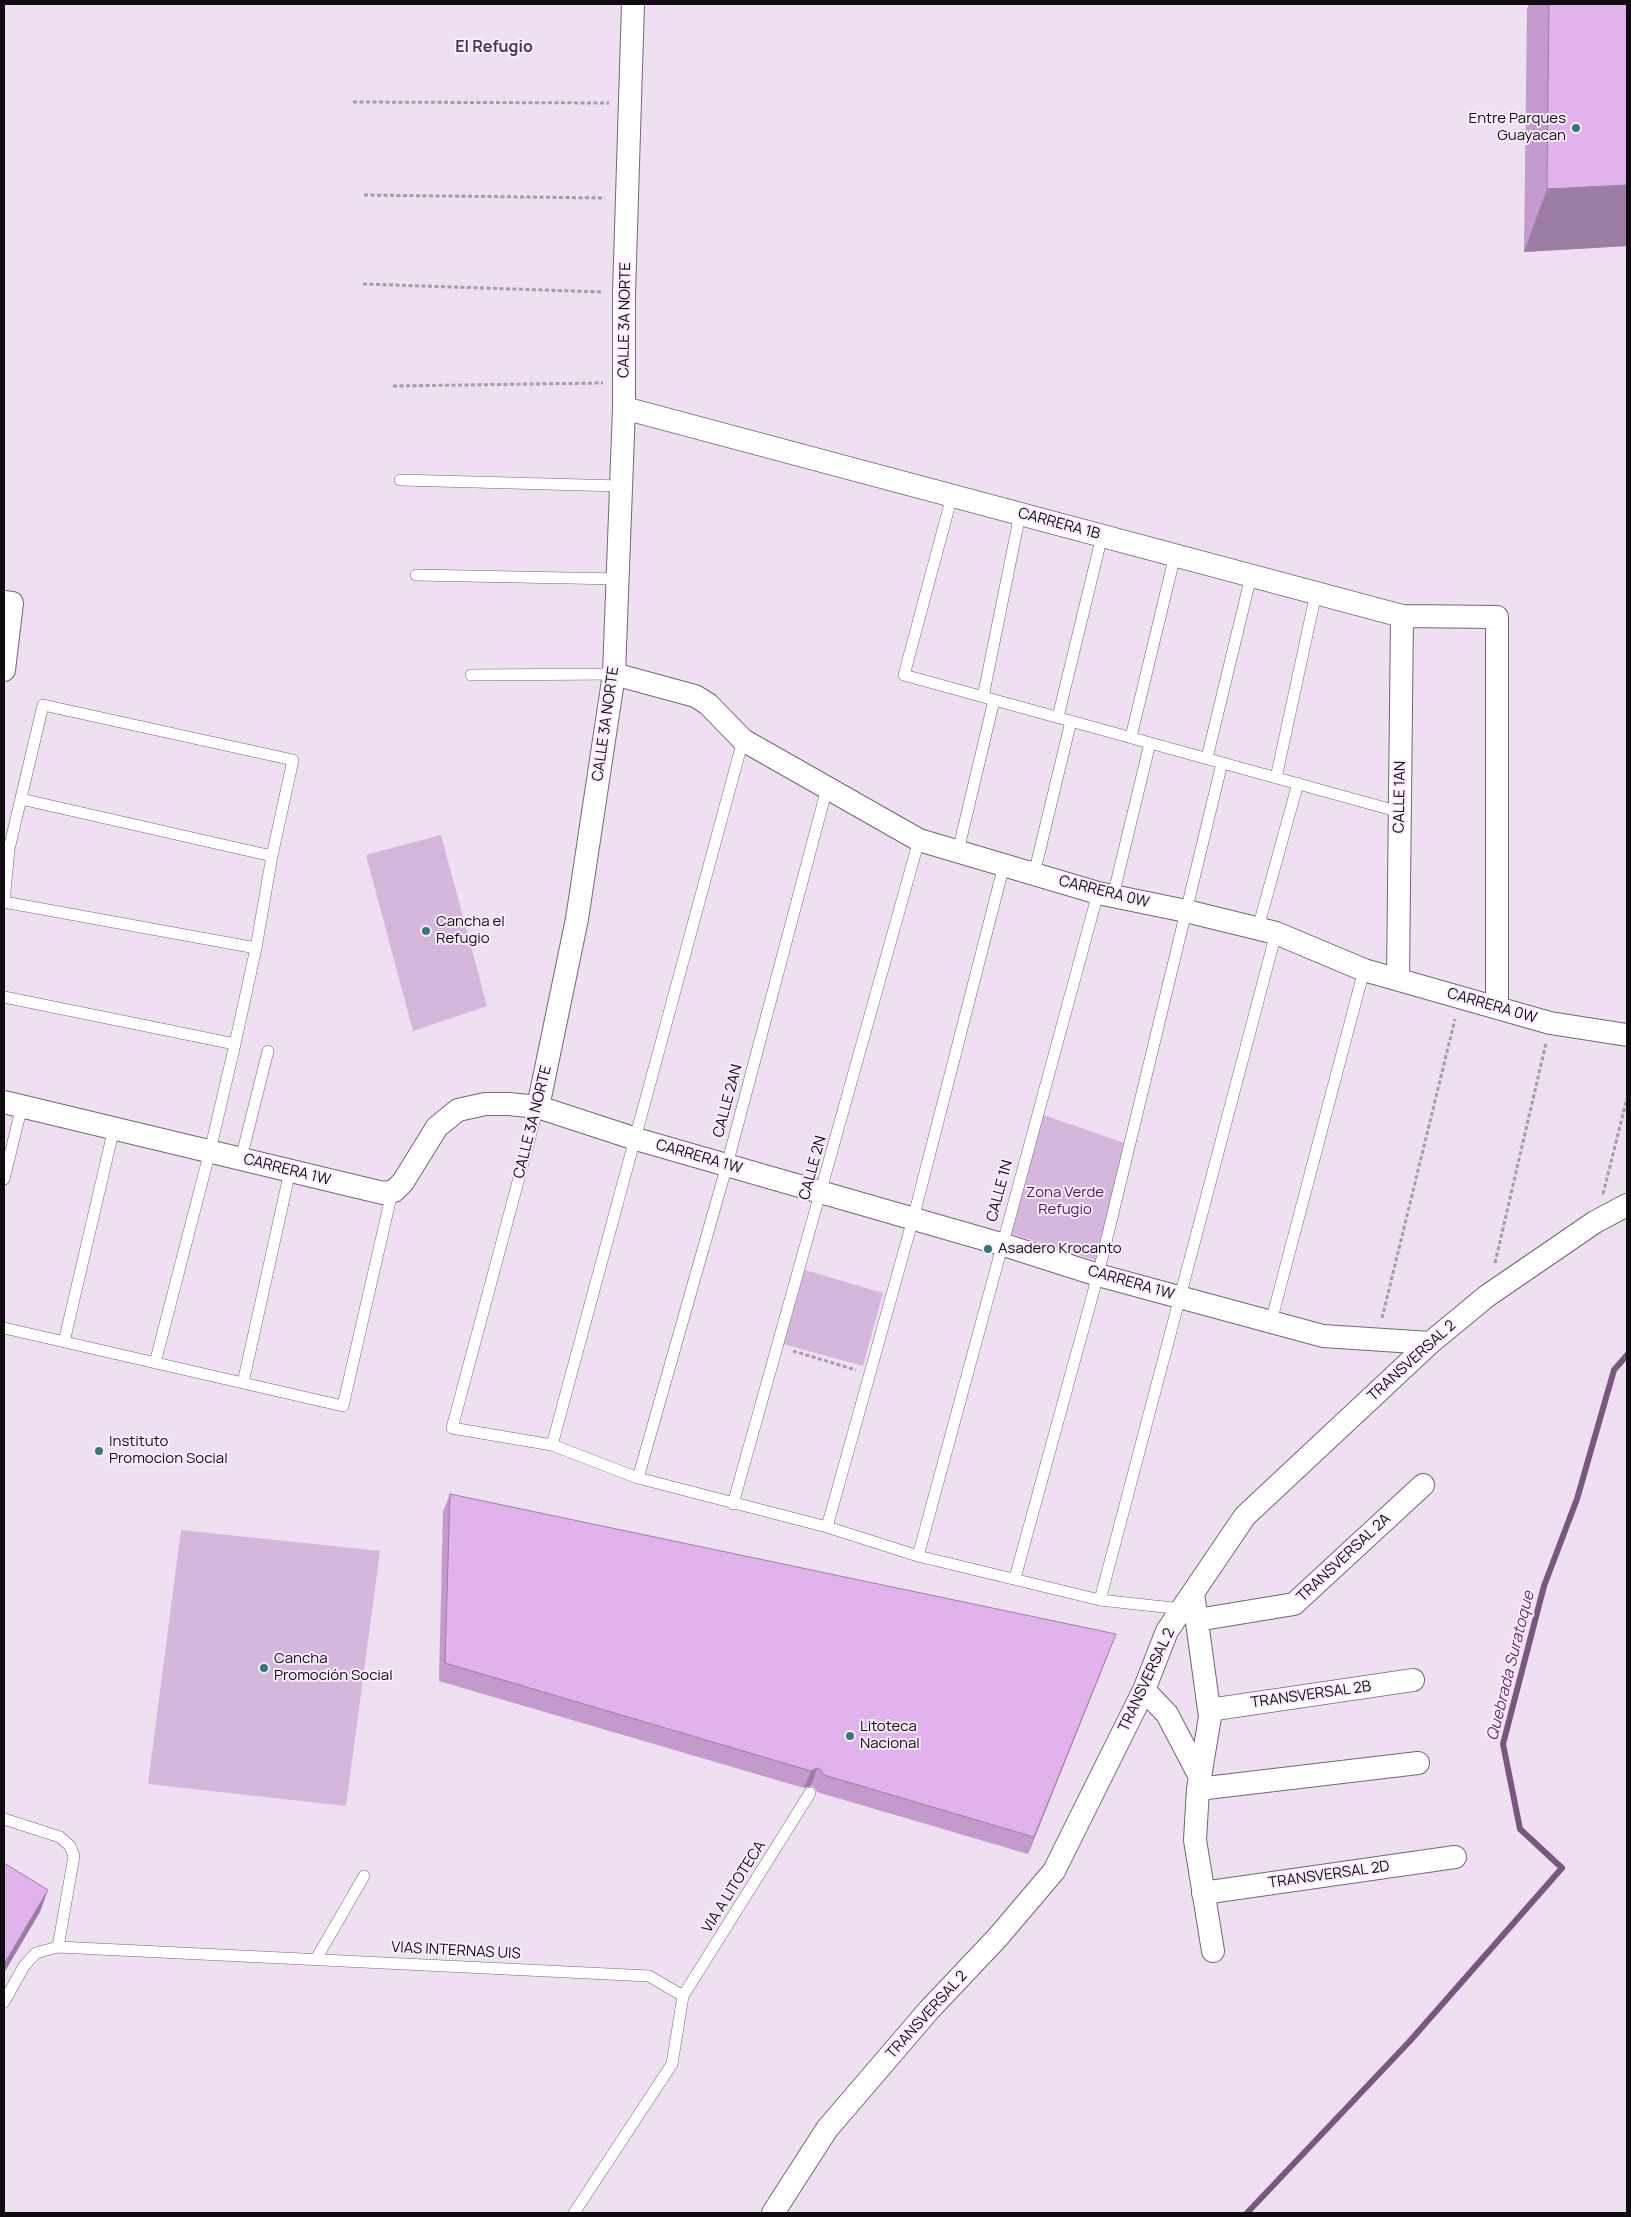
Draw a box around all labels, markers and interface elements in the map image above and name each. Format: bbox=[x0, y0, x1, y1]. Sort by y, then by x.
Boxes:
district label: El Refugio bbox=[455, 38, 533, 58]
place label: Entre Parques Guayacan bbox=[1469, 110, 1566, 145]
marker: Entre Parques Guayacan bbox=[1570, 122, 1582, 134]
street label: CALLE 3A NORTE bbox=[615, 262, 635, 378]
street label: CARRERA 1B bbox=[1016, 504, 1102, 544]
street label: CALLE 3A NORTE bbox=[589, 665, 623, 783]
street label: CALLE 1AN bbox=[1390, 761, 1410, 833]
street label: CARRERA 0W bbox=[1057, 872, 1151, 912]
place label: Cancha el Refugio bbox=[436, 913, 505, 948]
marker: Cancha el Refugio bbox=[420, 925, 432, 937]
street label: CARRERA 0W bbox=[1445, 985, 1539, 1027]
street label: CALLE 2AN bbox=[710, 1063, 746, 1139]
street label: CALLE 3A NORTE bbox=[510, 1064, 556, 1180]
street label: CALLE 2N bbox=[796, 1134, 830, 1202]
street label: CARRERA 1W bbox=[654, 1136, 744, 1178]
street label: CARRERA 1W bbox=[242, 1150, 332, 1190]
street label: CALLE 1N bbox=[983, 1158, 1017, 1224]
park label: Zona Verde Refugio bbox=[1026, 1184, 1104, 1219]
place label: Asadero Krocanto bbox=[998, 1240, 1122, 1258]
marker: Asadero Krocanto bbox=[982, 1243, 994, 1255]
street label: CARRERA 1W bbox=[1086, 1262, 1176, 1304]
street label: TRANSVERSAL 2 bbox=[1364, 1317, 1460, 1405]
place label: Instituto Promocion Social bbox=[109, 1433, 228, 1468]
marker: Instituto Promocion Social bbox=[93, 1445, 105, 1457]
street label: TRANSVERSAL 2A bbox=[1293, 1510, 1395, 1606]
water label: Quebrada Suratoque bbox=[1483, 1589, 1539, 1743]
street label: TRANSVERSAL 2 bbox=[1115, 1625, 1179, 1735]
place label: Cancha Promoción Social bbox=[274, 1650, 393, 1685]
marker: Cancha Promoción Social bbox=[258, 1662, 270, 1674]
street label: TRANSVERSAL 2B bbox=[1250, 1678, 1372, 1712]
place label: Litoteca Nacional bbox=[860, 1718, 920, 1753]
marker: Litoteca Nacional bbox=[844, 1730, 856, 1742]
street label: VIA A LITOTECA bbox=[698, 1838, 770, 1936]
street label: TRANSVERSAL 2D bbox=[1267, 1858, 1391, 1892]
street label: VIAS INTERNAS UIS bbox=[391, 1939, 521, 1963]
street label: TRANSVERSAL 2 bbox=[883, 1967, 971, 2063]

